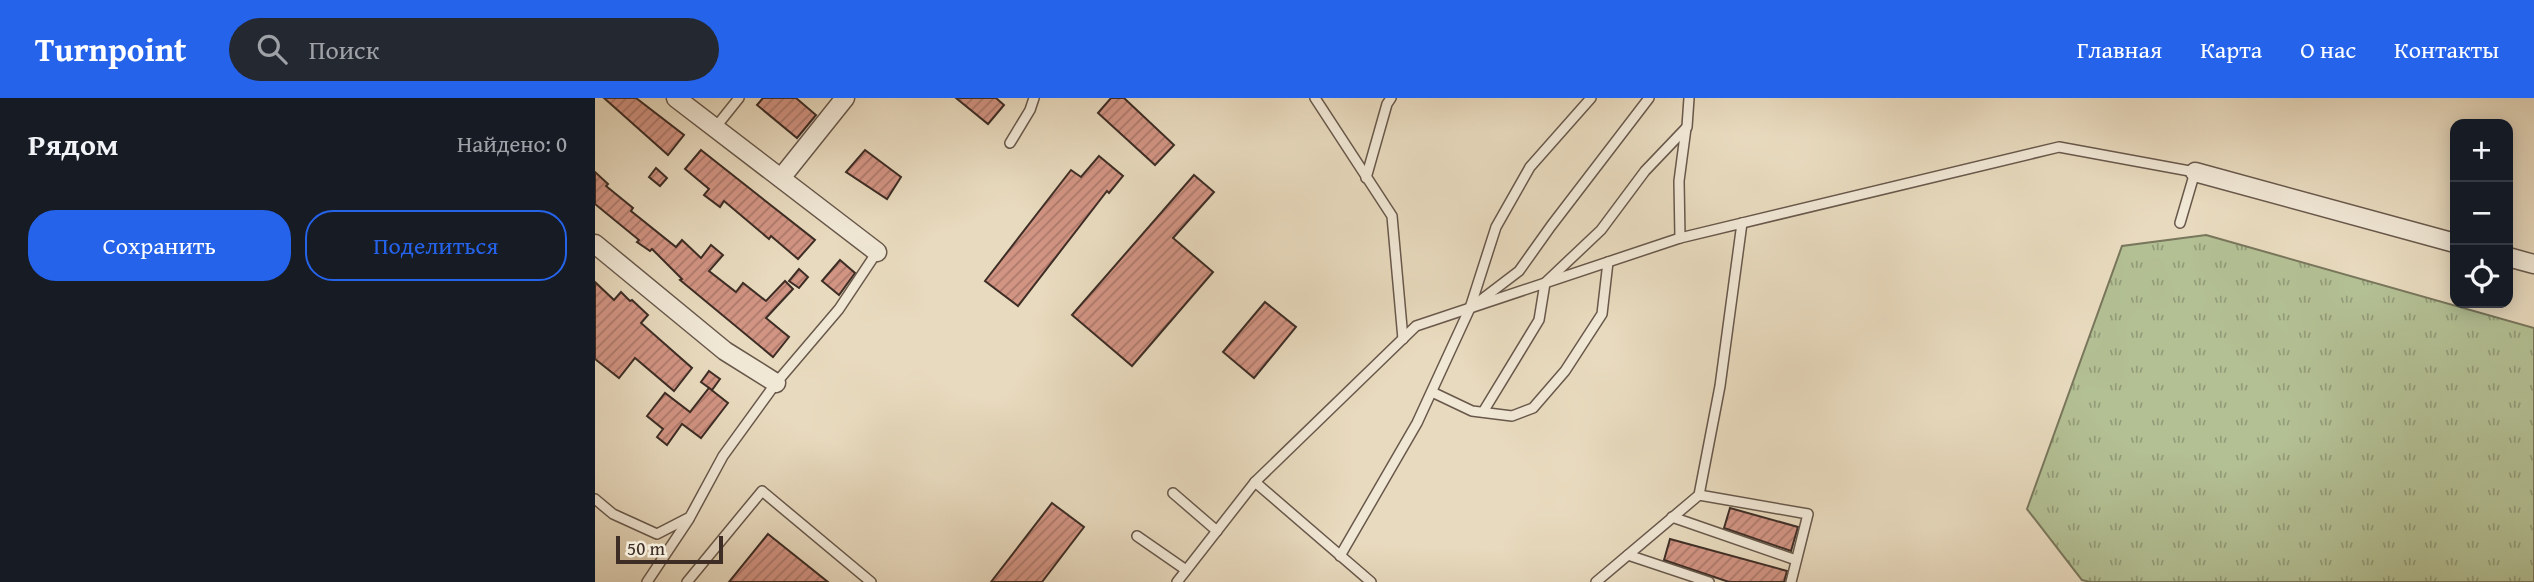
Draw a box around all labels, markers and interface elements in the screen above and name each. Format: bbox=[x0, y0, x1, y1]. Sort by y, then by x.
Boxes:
search box bbox=[229, 18, 719, 81]
text: Turnpoint bbox=[35, 25, 187, 73]
icon: search bbox=[253, 30, 291, 68]
text: Поиск bbox=[309, 30, 379, 69]
text: Главная bbox=[2077, 32, 2162, 67]
text: Карта bbox=[2200, 32, 2262, 67]
text: О нас bbox=[2300, 32, 2356, 67]
text: Контакты bbox=[2394, 32, 2499, 67]
map controls bbox=[2450, 119, 2513, 308]
button: + bbox=[2450, 119, 2513, 182]
text: Рядом bbox=[28, 122, 119, 166]
text: Найдено: 0 bbox=[457, 127, 567, 160]
button: − bbox=[2450, 182, 2513, 245]
button: Сохранить bbox=[28, 210, 291, 281]
button: Поделиться bbox=[305, 210, 567, 281]
button: locate bbox=[2450, 245, 2513, 308]
scale bar bbox=[616, 533, 723, 565]
text: 50 m bbox=[627, 534, 665, 562]

